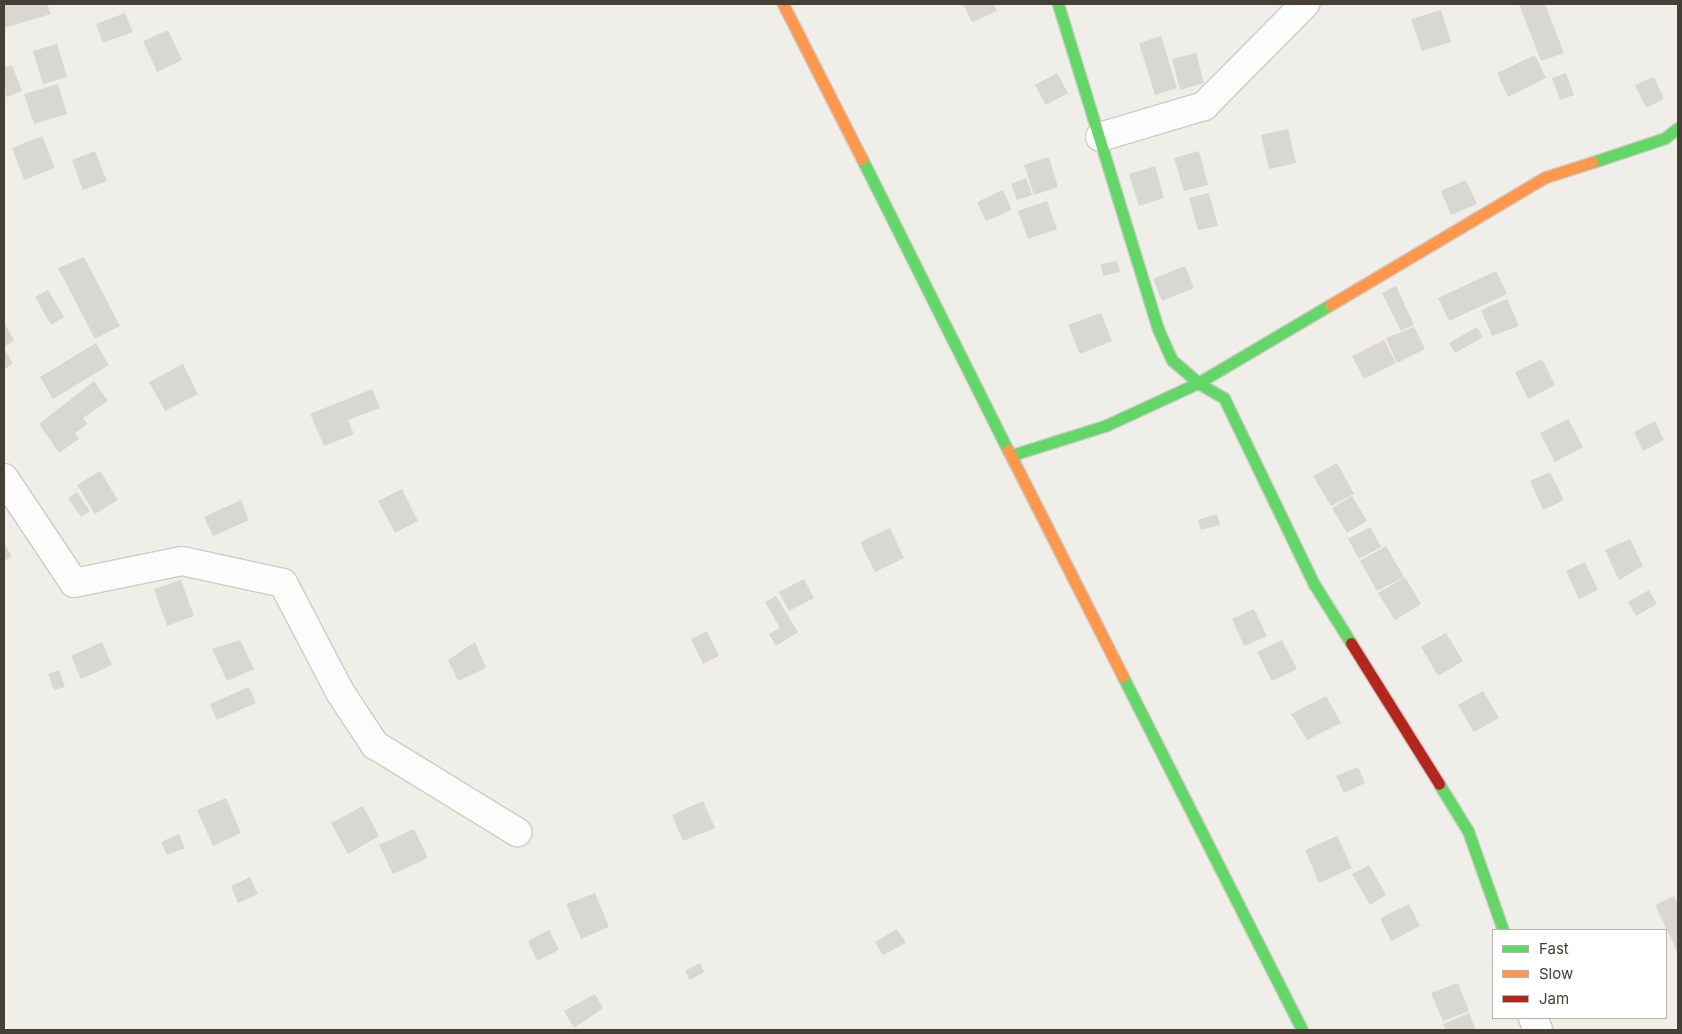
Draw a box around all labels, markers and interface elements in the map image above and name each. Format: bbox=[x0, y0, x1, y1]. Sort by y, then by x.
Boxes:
legend bbox=[1492, 929, 1667, 1019]
text: Fast bbox=[1539, 939, 1569, 958]
text: Slow bbox=[1539, 964, 1573, 983]
text: Jam bbox=[1539, 989, 1569, 1008]

